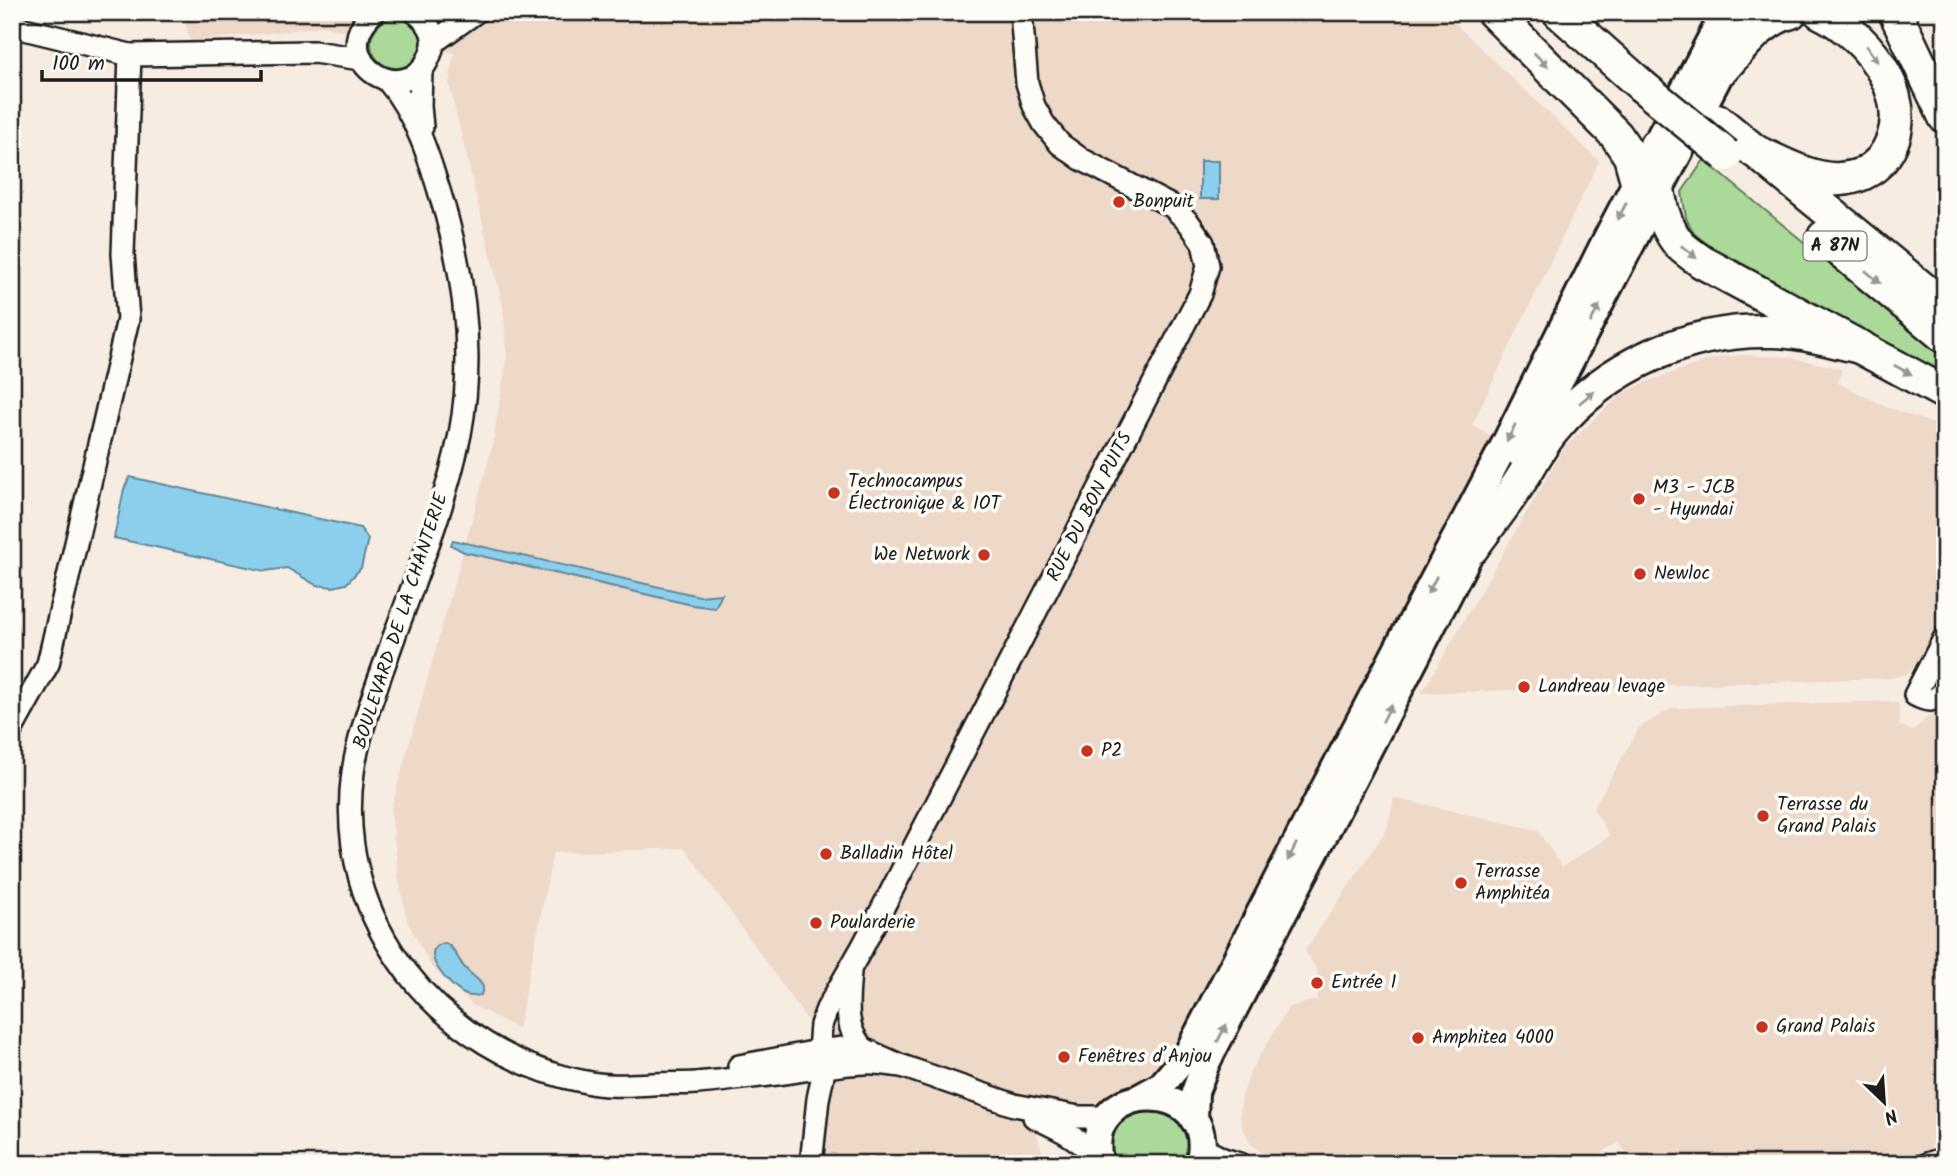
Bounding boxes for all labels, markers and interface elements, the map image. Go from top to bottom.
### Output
scale bar [42,38,261,82]
one-way arrow [1865,45,1879,63]
text: 100 m [52,48,105,81]
one-way arrow [1533,52,1550,69]
place label: Bonpuit [1133,187,1195,217]
marker: Bonpuit [1111,194,1127,210]
one-way arrow [1616,201,1628,220]
road number: A 87N [1804,232,1867,260]
one-way arrow [1680,244,1698,259]
one-way arrow [1864,269,1881,284]
one-way arrow [1590,304,1601,324]
one-way arrow [1893,364,1913,376]
one-way arrow [1578,389,1596,404]
one-way arrow [1505,423,1516,443]
street label: RUE DU BON PUITS [1039,427,1141,587]
place label: Technocampus Électronique & IOT [848,467,1003,519]
place label: M3 - JCB - Hyundai [1653,473,1735,525]
marker: Technocampus Électronique & IOT [826,485,842,501]
street label: BOULEVARD DE LA CHANTERIE [345,488,457,753]
marker: M3 - JCB - Hyundai [1631,491,1647,507]
place label: We Network [874,540,970,570]
marker: We Network [976,547,992,563]
place label: Newloc [1654,559,1710,589]
marker: Newloc [1632,566,1648,582]
one-way arrow [1426,575,1438,594]
place label: Landreau levage [1538,672,1666,702]
marker: Landreau levage [1516,679,1532,695]
one-way arrow [1381,703,1393,723]
place label: P2 [1101,736,1122,766]
marker: P2 [1079,743,1095,759]
place label: Terrasse du Grand Palais [1777,790,1876,842]
marker: Terrasse du Grand Palais [1755,808,1771,824]
place label: Balladin Hôtel [840,839,953,869]
one-way arrow [1286,842,1297,862]
marker: Balladin Hôtel [818,846,834,862]
place label: Terrasse Amphitéa [1475,857,1550,909]
marker: Terrasse Amphitéa [1453,875,1469,891]
place label: Poularderie [830,908,916,938]
marker: Poularderie [808,915,824,931]
place label: Entrée 1 [1331,968,1396,998]
marker: Entrée 1 [1309,975,1325,991]
place label: Grand Palais [1776,1012,1875,1042]
marker: Grand Palais [1754,1019,1770,1035]
one-way arrow [1216,1023,1227,1043]
place label: Amphitea 4000 [1432,1023,1554,1053]
marker: Amphitea 4000 [1410,1030,1426,1046]
place label: Fenêtres d’Anjou [1078,1042,1212,1072]
marker: Fenêtres d’Anjou [1056,1049,1072,1065]
north arrow [1848,1068,1918,1138]
text: N [1879,1099,1902,1132]

